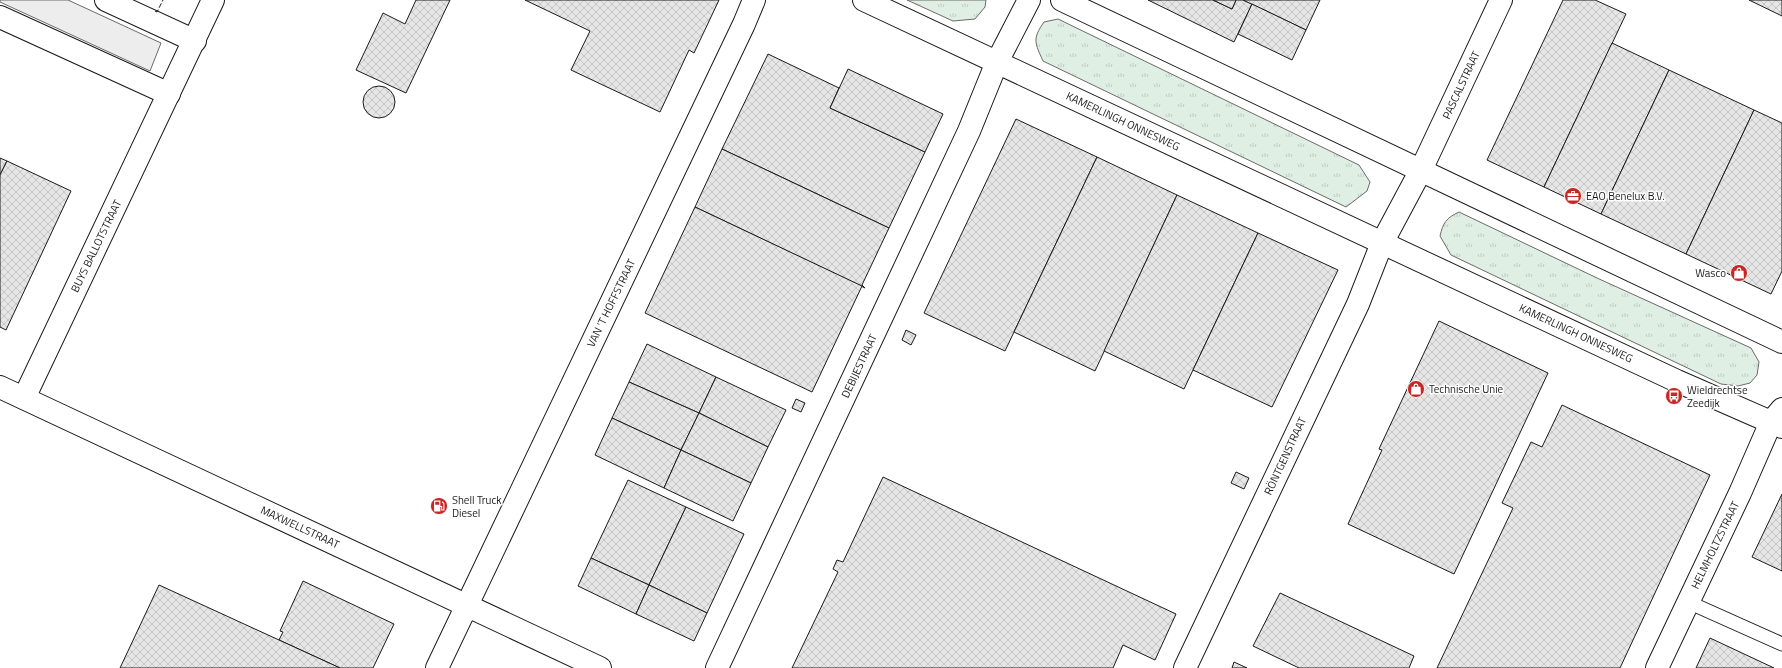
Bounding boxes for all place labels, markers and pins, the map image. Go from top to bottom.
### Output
office icon: EAO Benelux B.V. [1563,186,1583,206]
place label: EAO Benelux B.V. [1586,188,1665,204]
shop icon: Wasco [1729,263,1749,283]
place label: Wasco [1695,265,1726,281]
shop icon: Technische Unie [1406,379,1426,399]
place label: Technische Unie [1429,381,1504,397]
place label: Wieldrechtse Zeedijk [1687,382,1748,411]
bus stop icon: Wieldrechtse Zeedijk [1664,386,1684,406]
place label: Shell Truck Diesel [452,492,502,521]
fuel station icon: Shell Truck Diesel [429,496,449,516]

